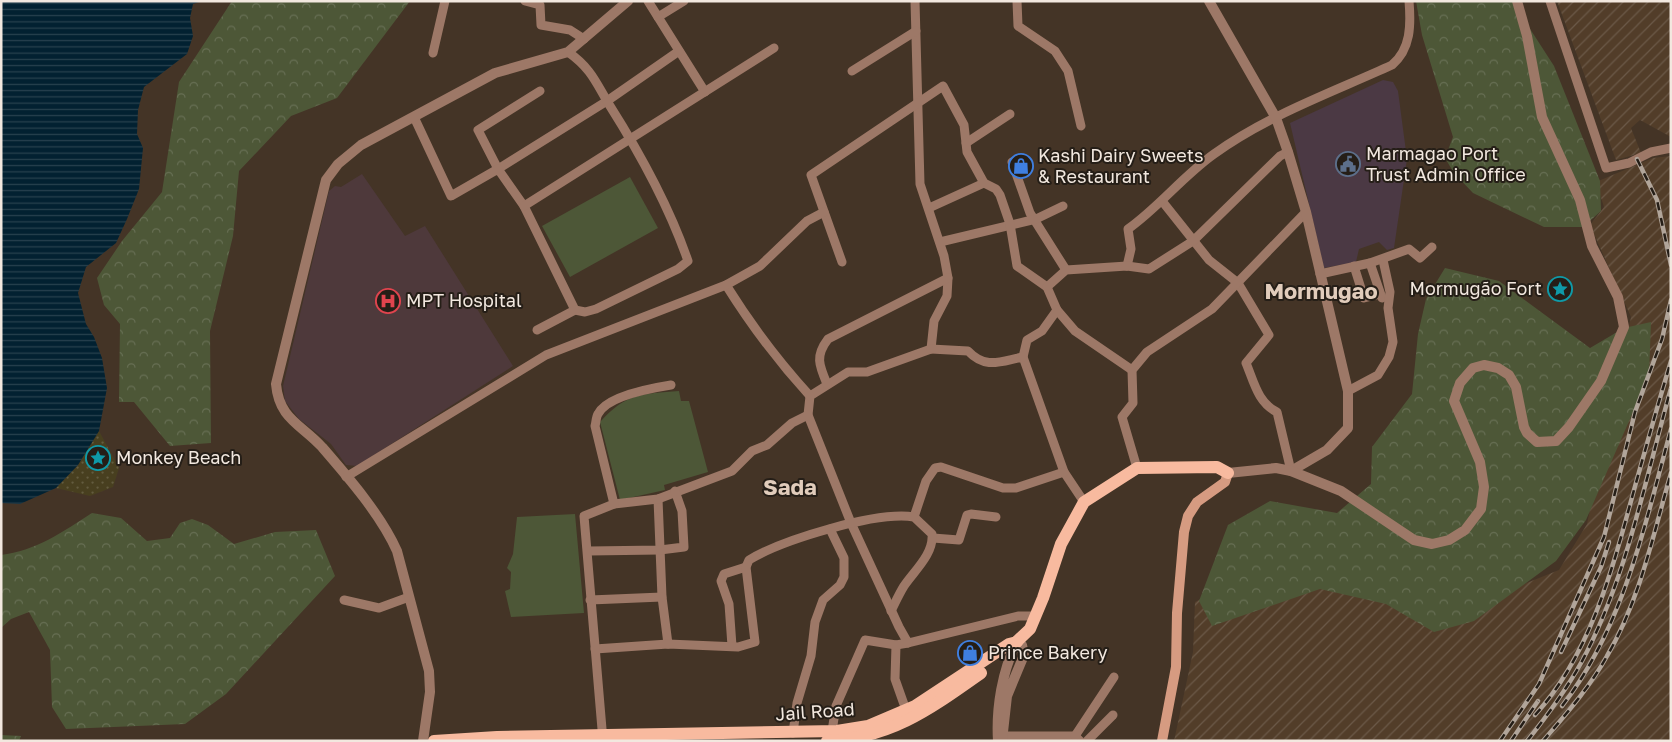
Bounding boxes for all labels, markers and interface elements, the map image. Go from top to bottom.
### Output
place label: Marmagao Port Trust Admin Office [1366,142,1526,185]
place label: Kashi Dairy Sweets & Restaurant [1038,144,1203,187]
public building icon: Marmagao Port Trust Admin Office [1335,151,1361,177]
shop icon: Kashi Dairy Sweets & Restaurant [1008,153,1034,179]
place icon: Mormugão Fort [1547,276,1573,302]
district label: Mormugao [1264,277,1378,304]
place label: Mormugão Fort [1409,277,1542,299]
hospital icon: MPT Hospital [375,288,401,314]
place label: MPT Hospital [406,289,522,311]
place icon: Monkey Beach [85,445,111,471]
place label: Monkey Beach [116,446,241,468]
district label: Sada [763,473,817,500]
shop icon: Prince Bakery [957,640,983,666]
place label: Prince Bakery [988,641,1108,663]
street label: Jail Road [775,697,855,725]

